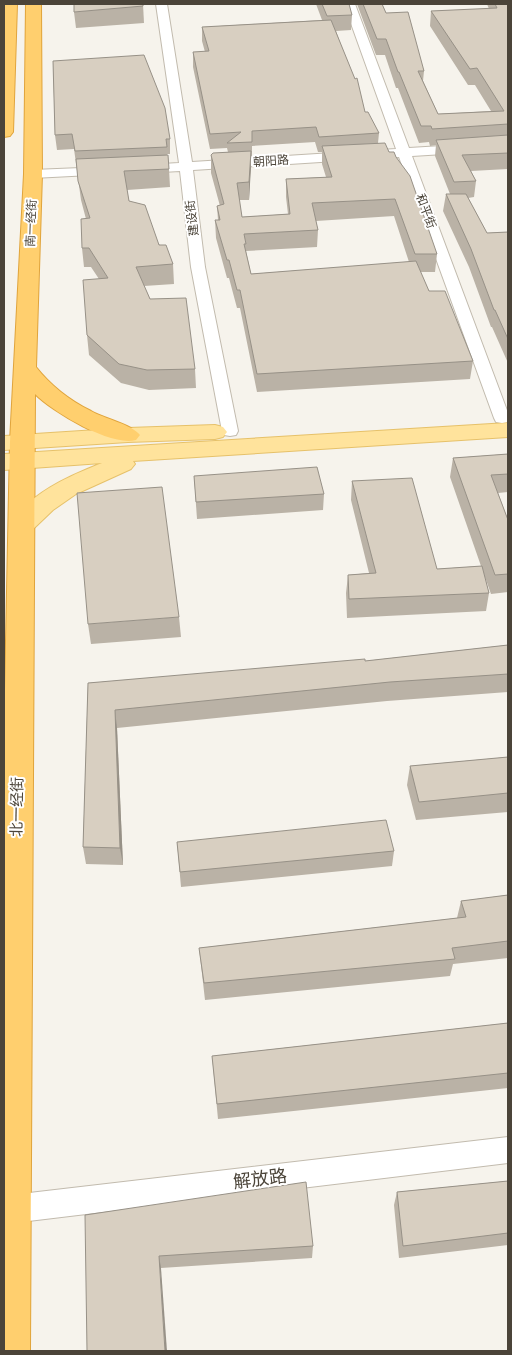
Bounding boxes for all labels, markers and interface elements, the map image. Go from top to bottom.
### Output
street label: 朝阳路 [253,153,289,169]
street label: 和平街 [413,192,439,230]
street label: 南一经街 [23,199,39,247]
street label: 建设街 [183,199,201,237]
street label: 北一经街 [7,777,27,837]
street label: 解放路 [232,1165,288,1193]

